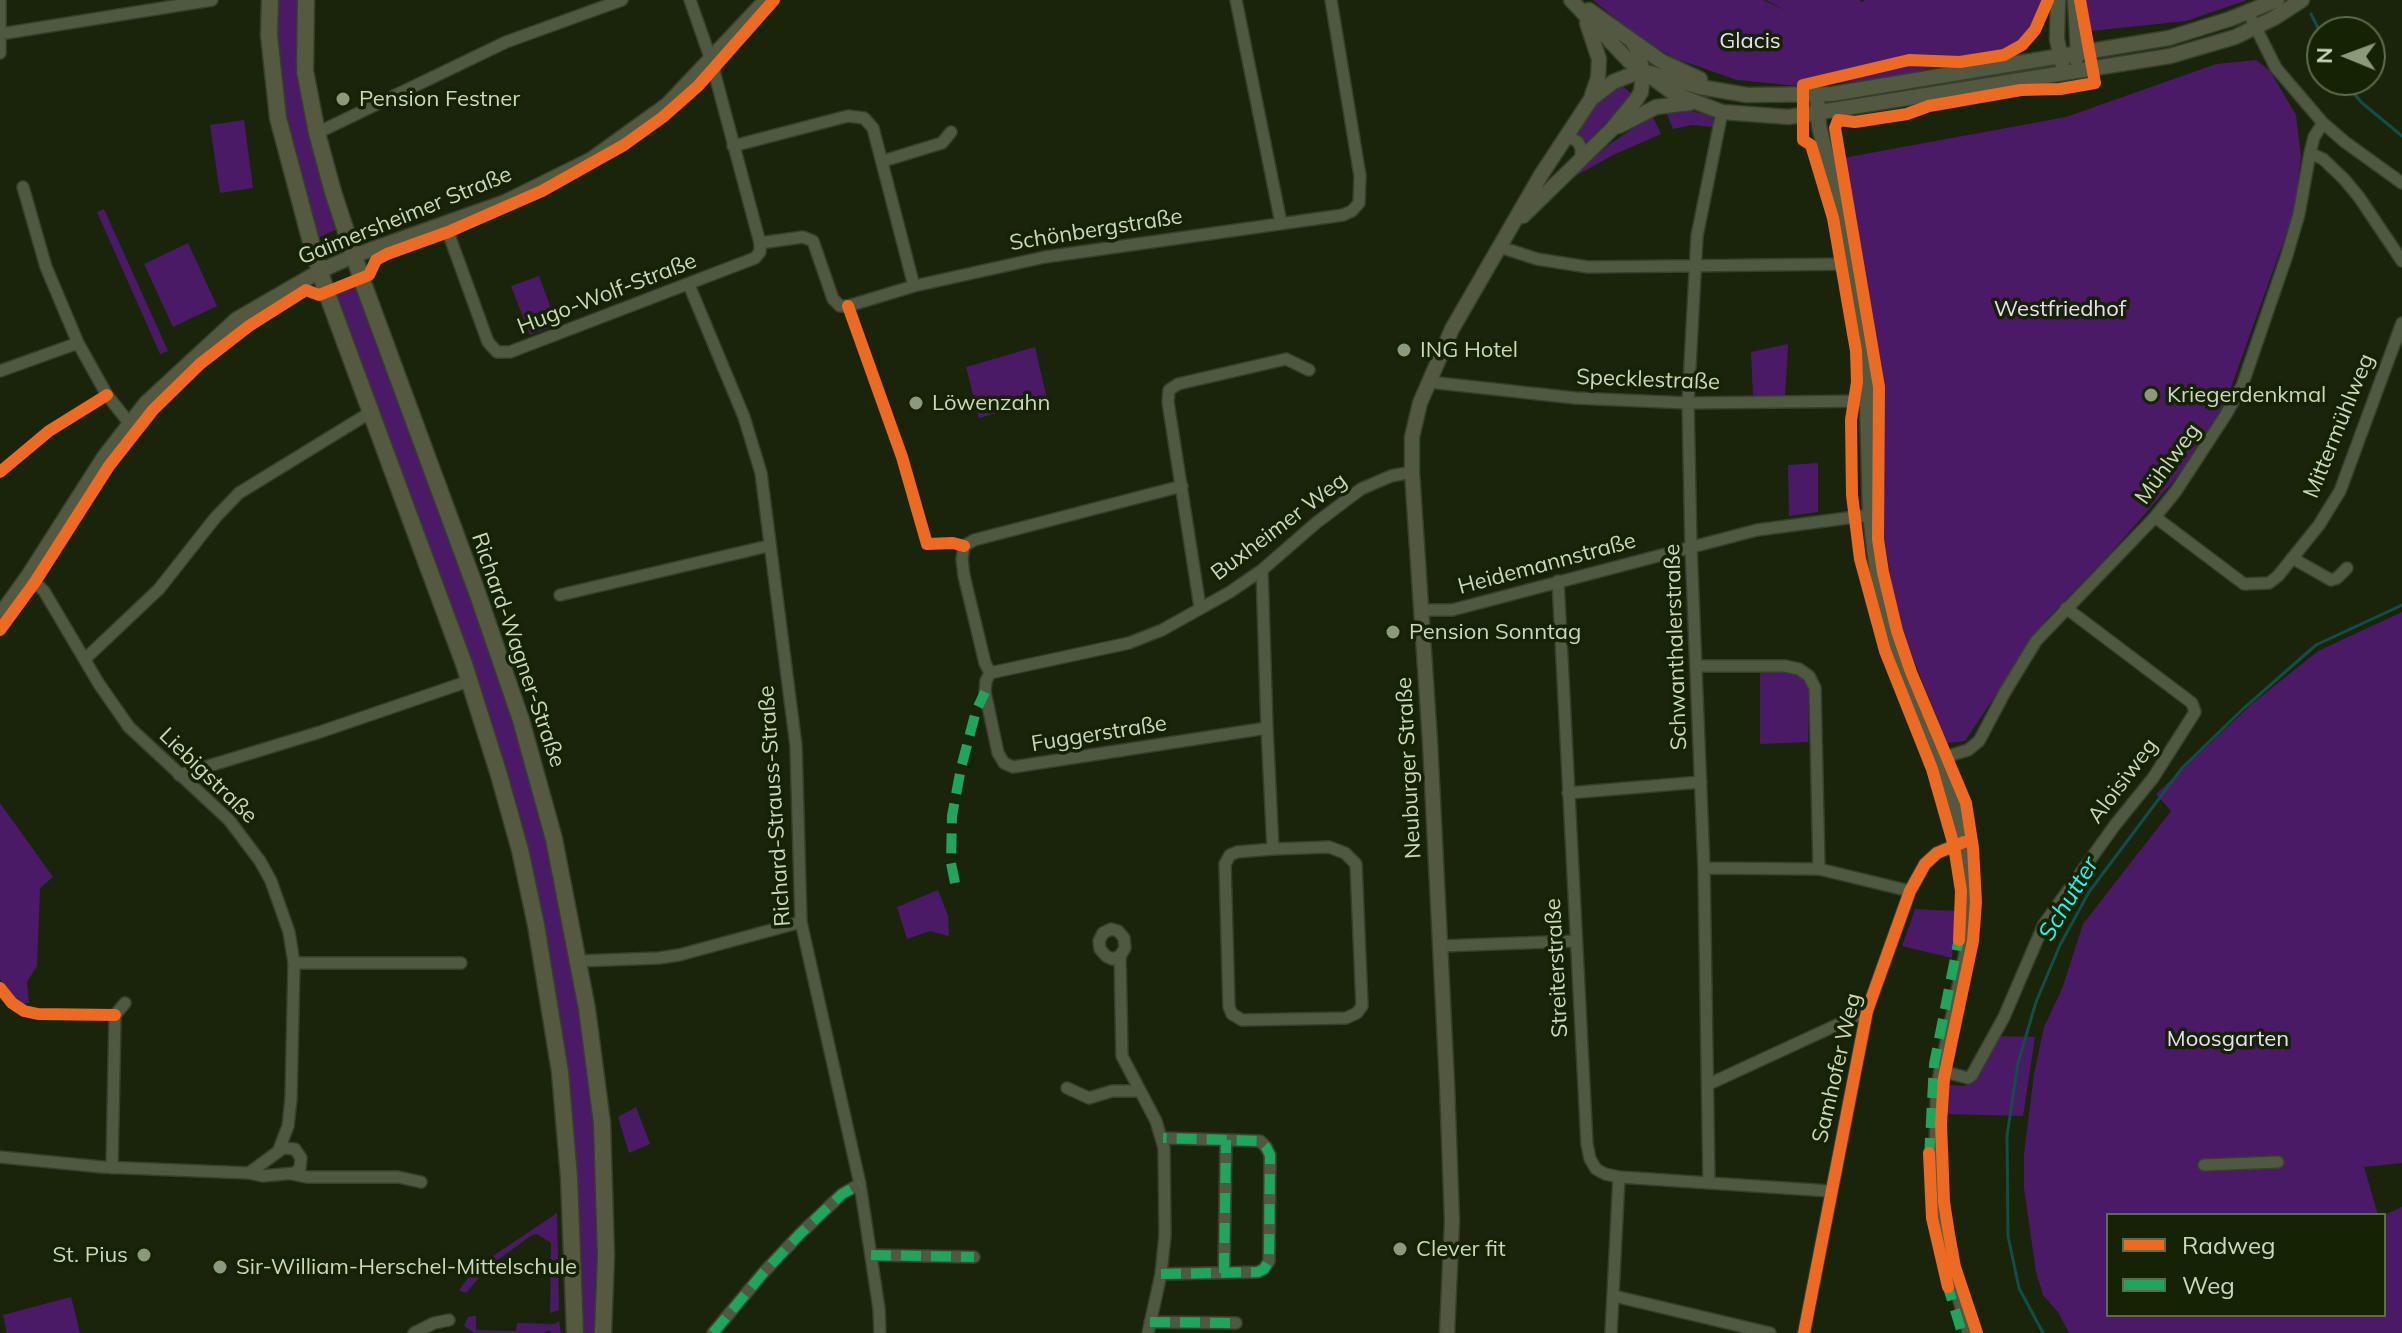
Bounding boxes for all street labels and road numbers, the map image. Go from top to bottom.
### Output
street label: Gaimersheimer Straße [294,161,516,271]
street label: Schönbergstraße [1008,203,1184,257]
street label: Hugo-Wolf-Straße [514,248,700,340]
street label: Mittermühlweg [2298,350,2380,502]
street label: Specklestraße [1576,364,1720,396]
street label: Mühlweg [2130,418,2206,510]
street label: Buxheimer Weg [1206,467,1352,587]
street label: Heidemannstraße [1455,528,1639,600]
street label: Richard-Wagner-Straße [465,529,571,771]
street label: Schwanthalerstraße [1659,543,1693,751]
street label: Neuburger Straße [1391,676,1427,860]
street label: Richard-Strauss-Straße [753,684,797,928]
street label: Fuggerstraße [1029,710,1169,758]
street label: Liebigstraße [153,723,263,829]
street label: Aloisiweg [2083,733,2163,829]
street label: Streiterstraße [1540,898,1574,1038]
street label: Samhofer Weg [1807,991,1867,1145]

